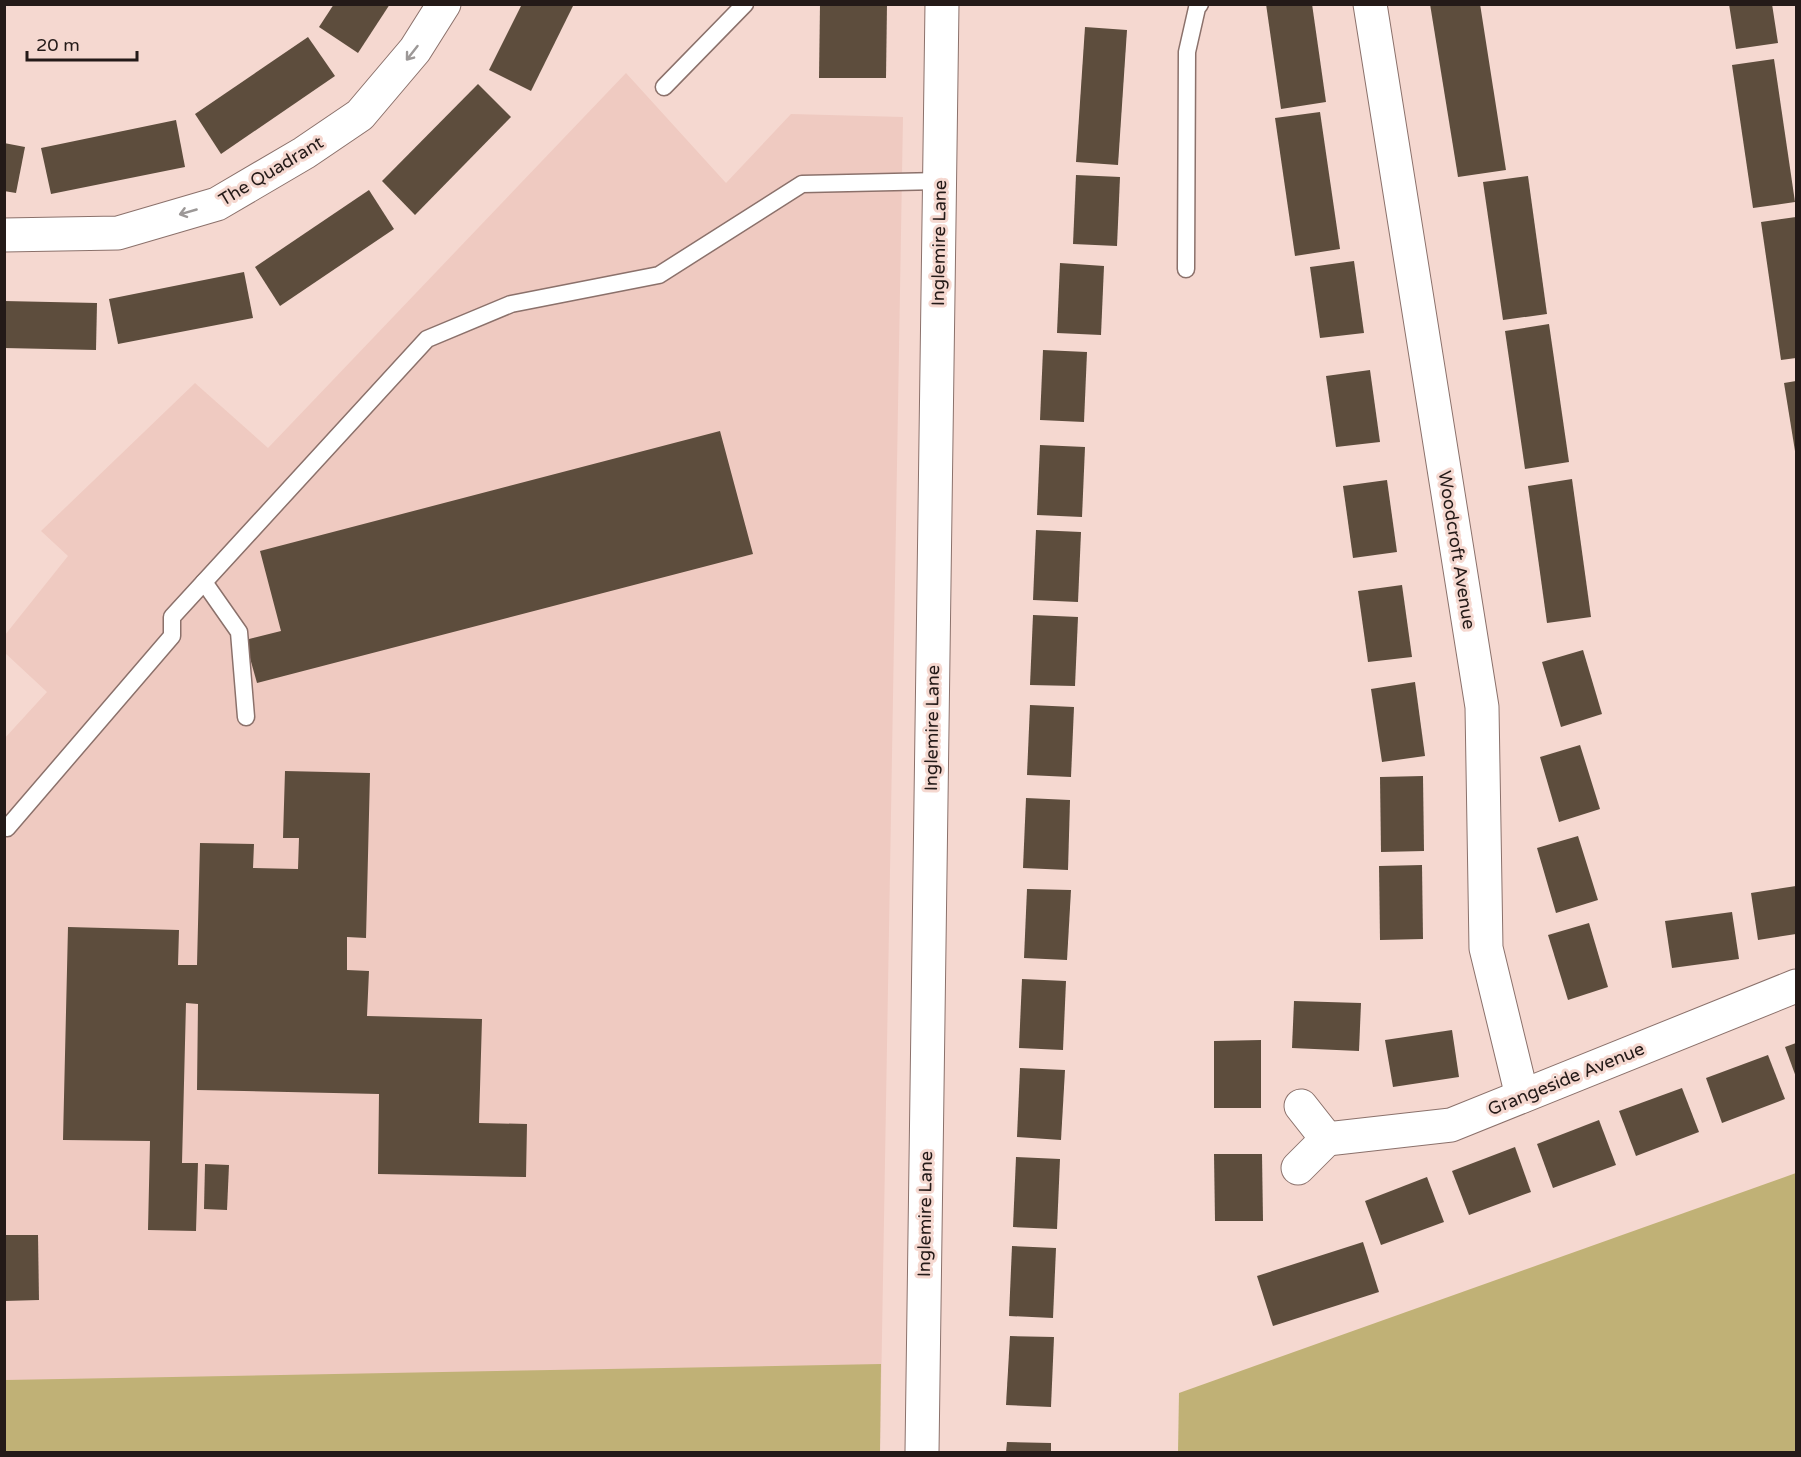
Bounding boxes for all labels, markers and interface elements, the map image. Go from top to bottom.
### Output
scale bar [27,24,136,62]
text: 20 m [36,34,80,56]
one-way arrow [405,45,418,61]
street label: The Quadrant [215,131,327,211]
street label: Inglemire Lane [927,180,951,306]
one-way arrow [179,207,198,218]
street label: Woodcroft Avenue [1434,469,1480,631]
street label: Inglemire Lane [920,665,944,791]
street label: Grangeside Avenue [1484,1038,1648,1120]
street label: Inglemire Lane [913,1151,937,1277]

